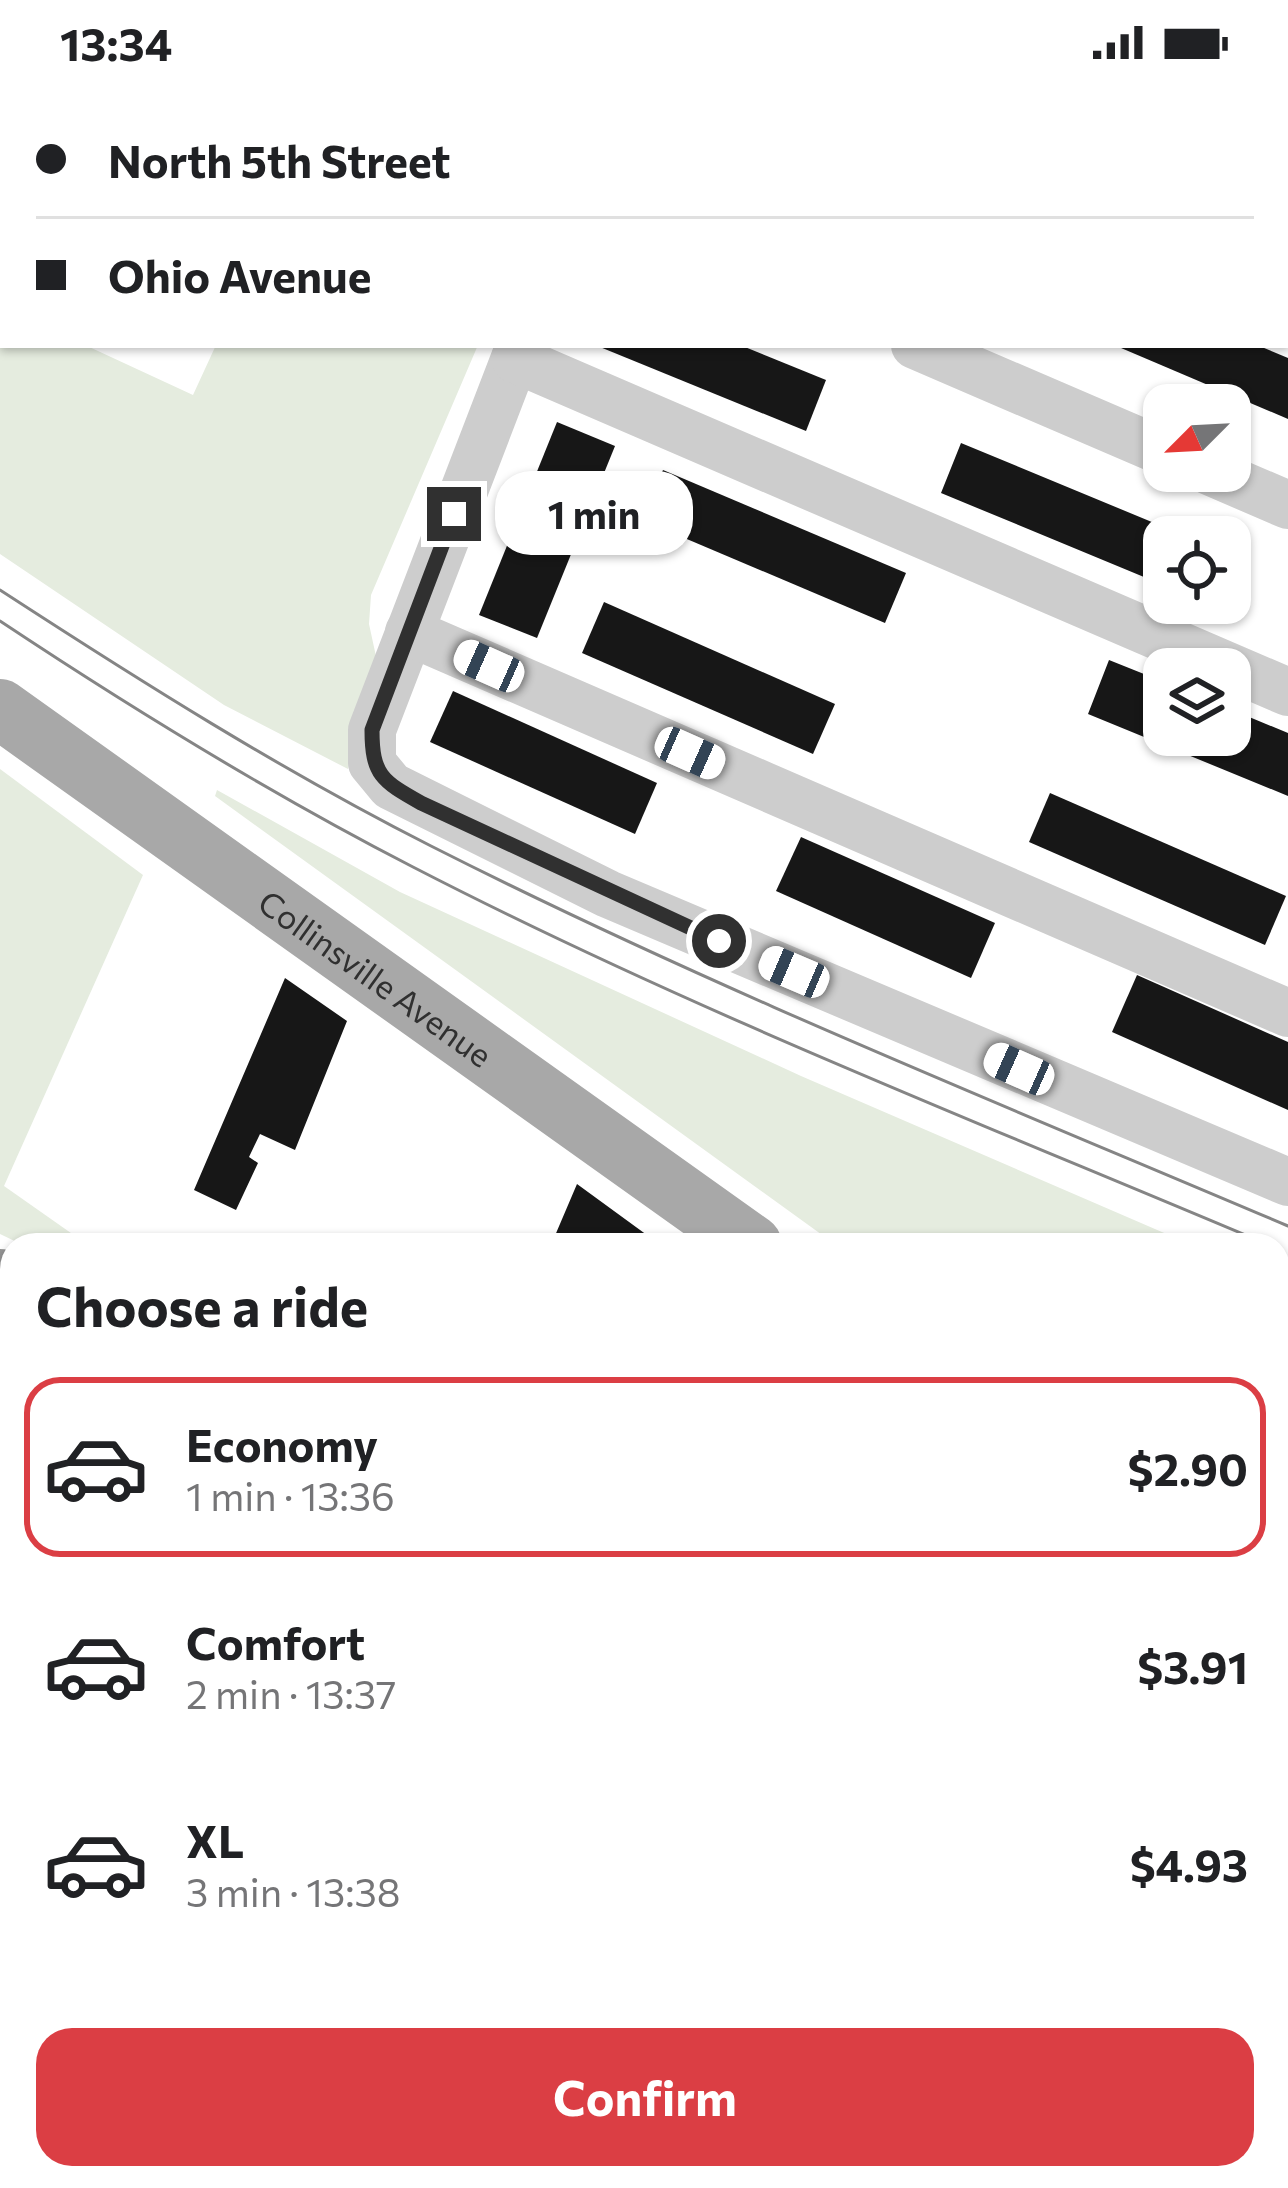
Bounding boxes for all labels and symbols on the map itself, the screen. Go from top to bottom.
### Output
north arrow [1143,384,1251,492]
callout: 1 min [496,472,694,556]
route end [427,487,481,541]
car [449,635,529,697]
car [650,722,730,784]
street label: Collinsville Avenue [251,880,501,1074]
route start [692,914,746,968]
car [754,941,834,1003]
car [979,1038,1059,1100]

